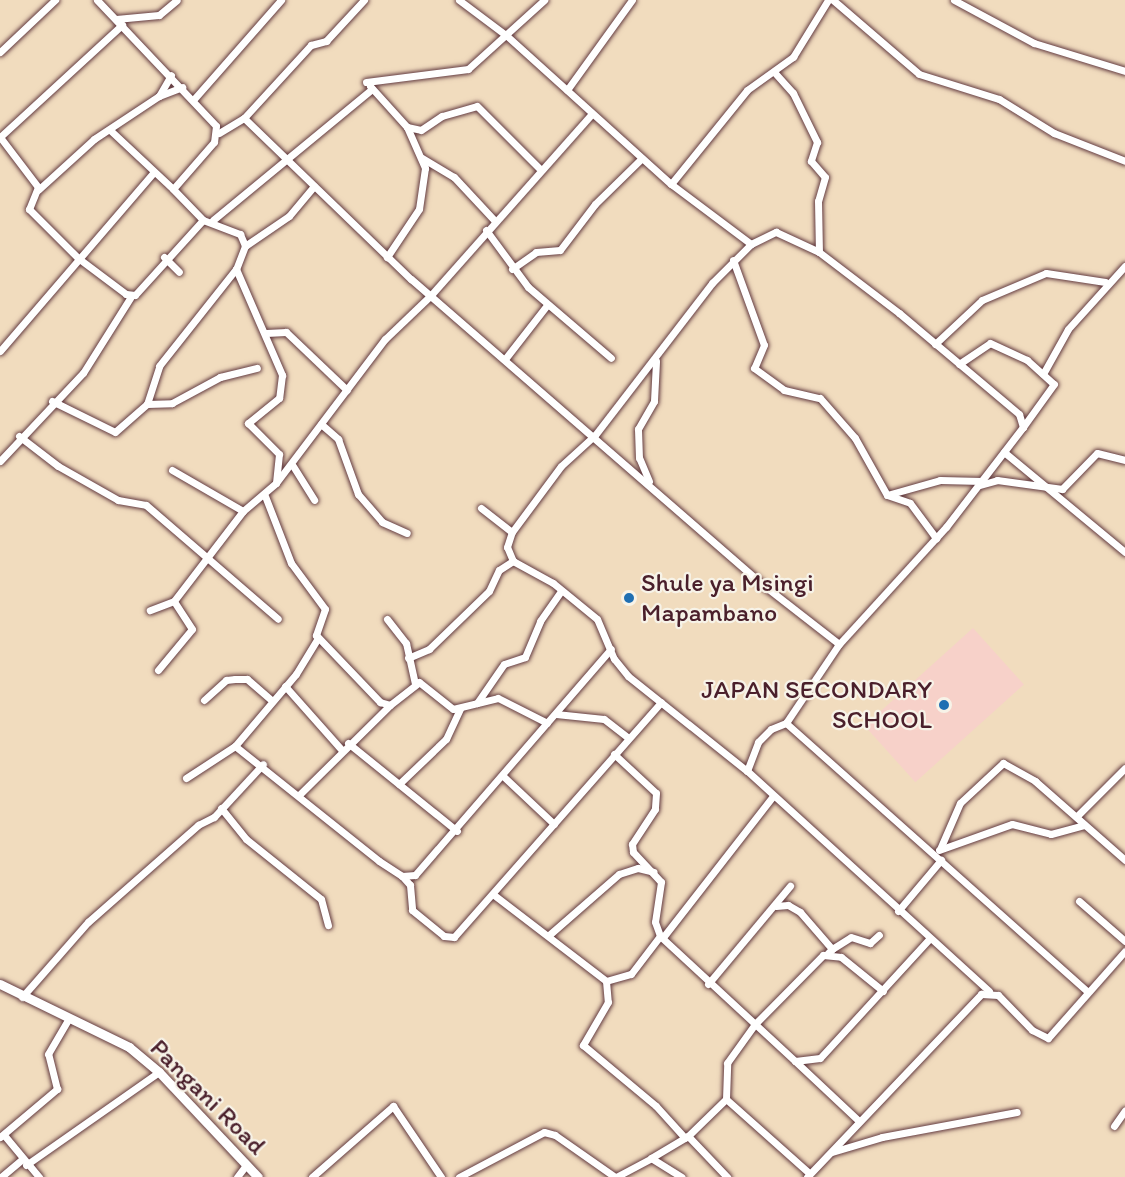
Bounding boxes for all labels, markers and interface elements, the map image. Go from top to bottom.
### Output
place label: Shule ya Msingi Mapambano [641,567,814,628]
marker: Shule ya Msingi Mapambano [622,591,636,605]
place label: JAPAN SECONDARY SCHOOL [701,674,932,736]
marker: JAPAN SECONDARY SCHOOL [937,698,951,712]
street label: Pangani Road [143,1032,273,1162]

